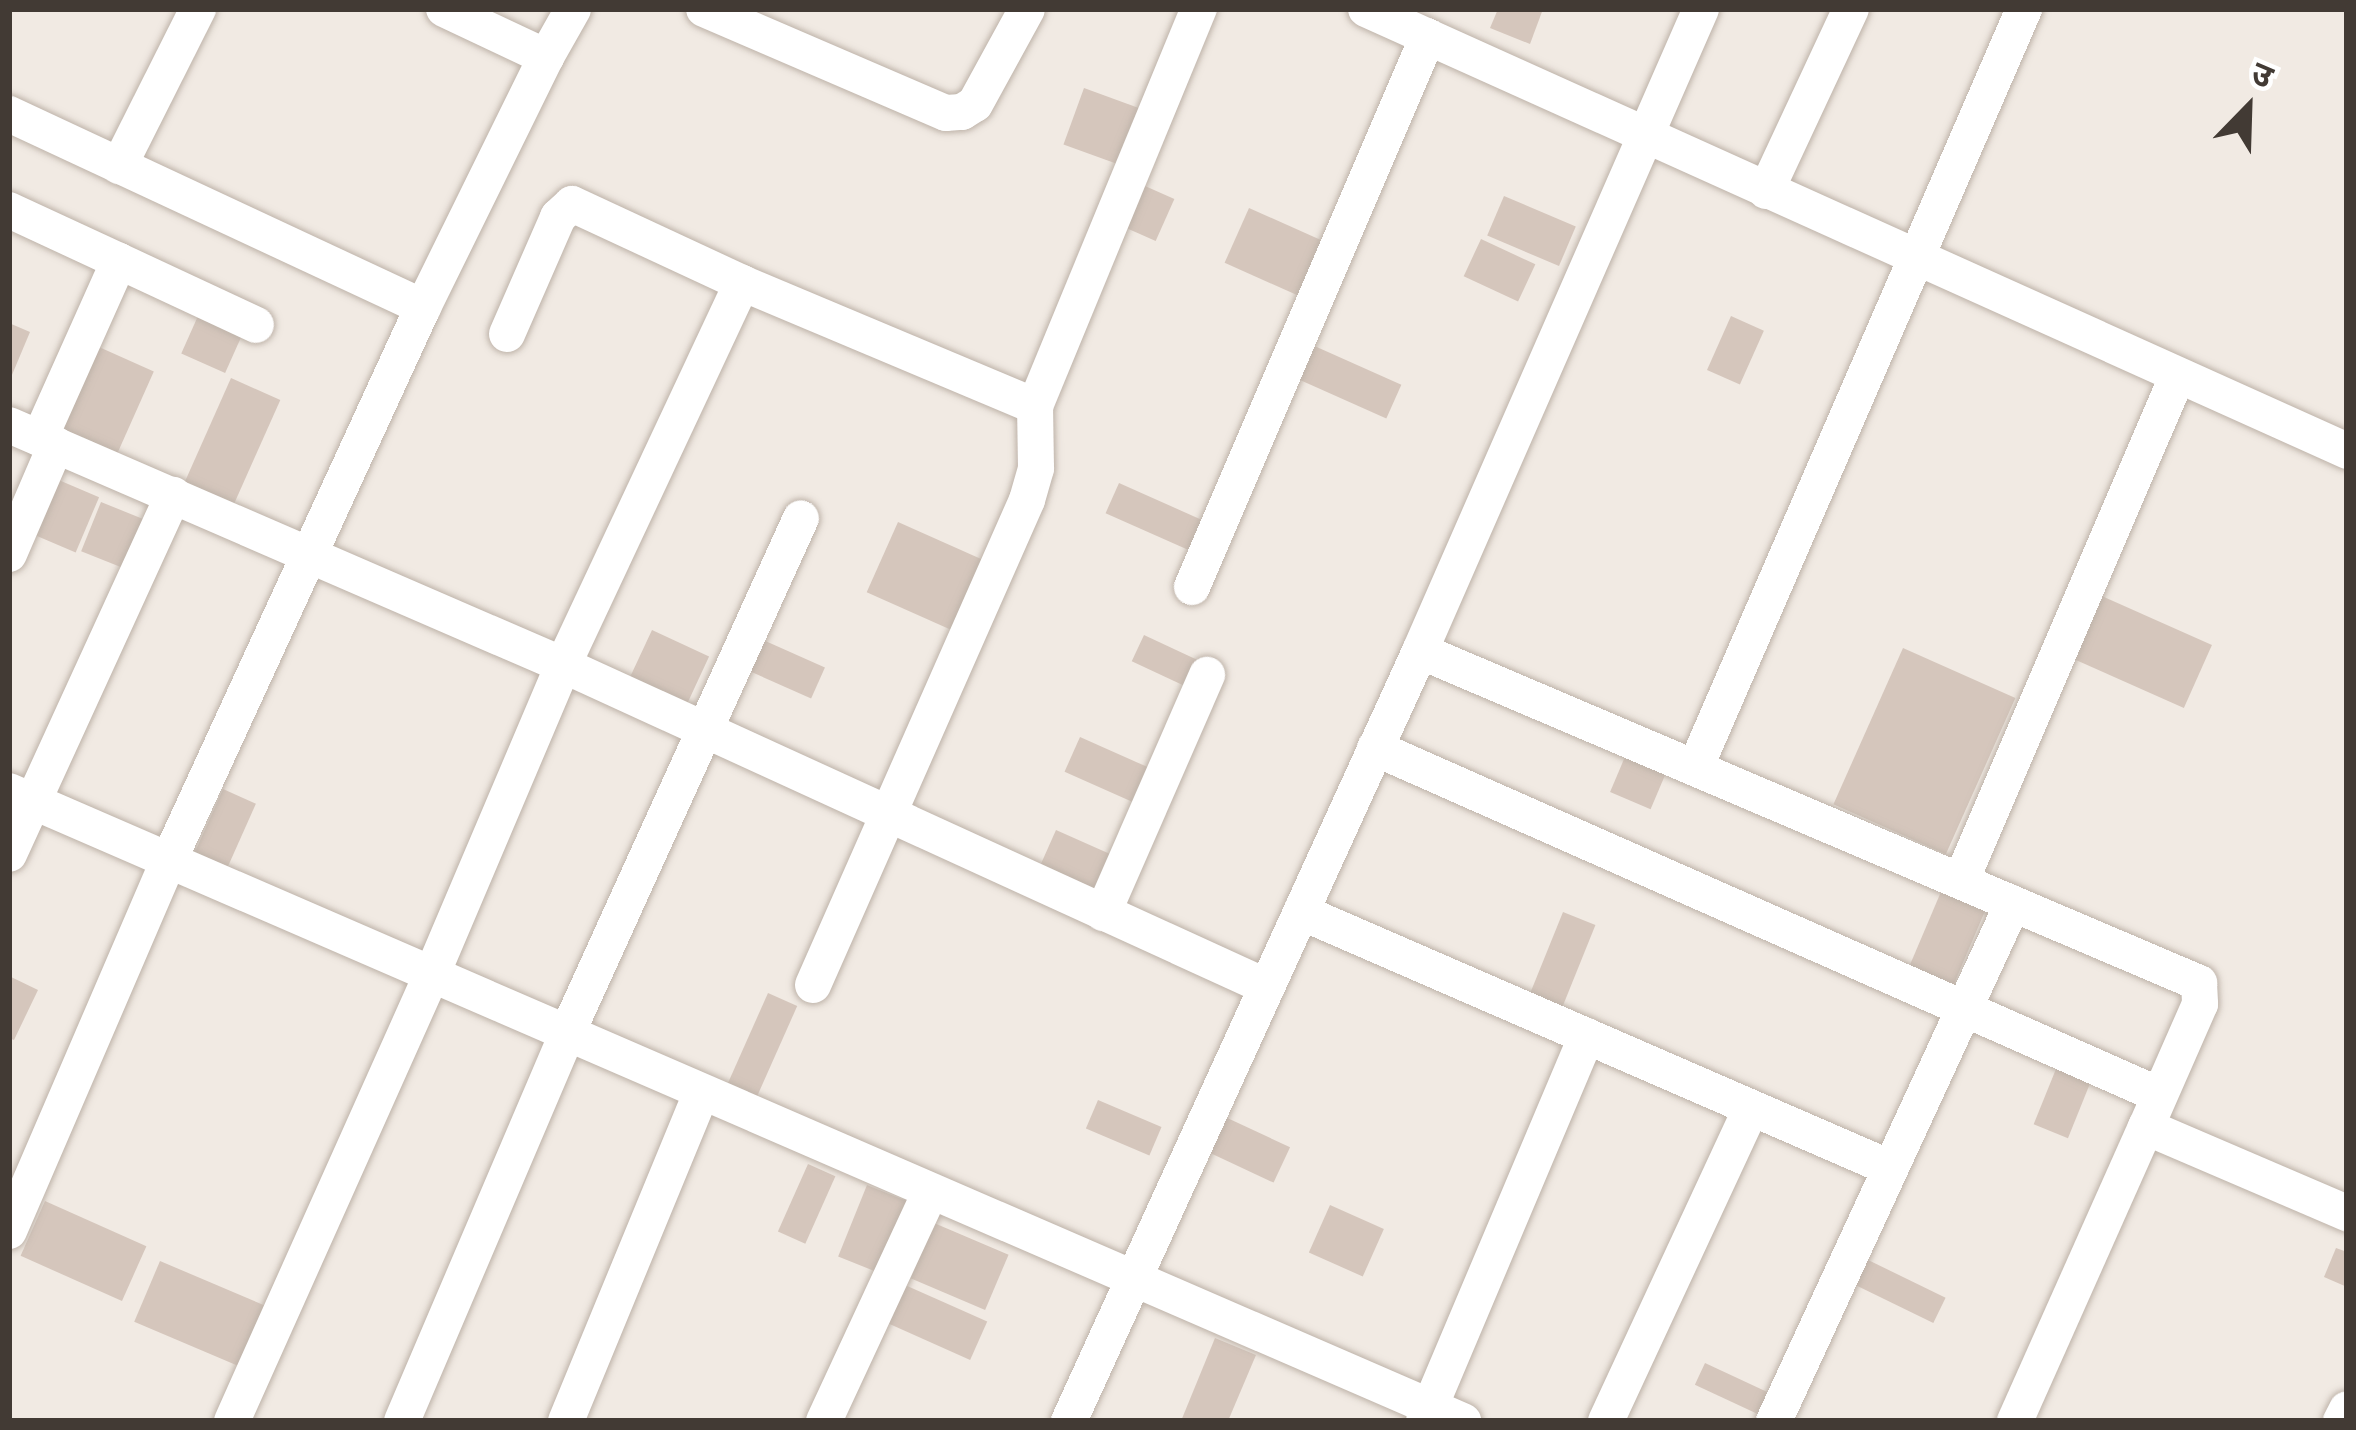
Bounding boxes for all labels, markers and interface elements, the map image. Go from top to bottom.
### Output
north arrow [2188,48,2308,168]
text: उ [2245,51,2280,98]

